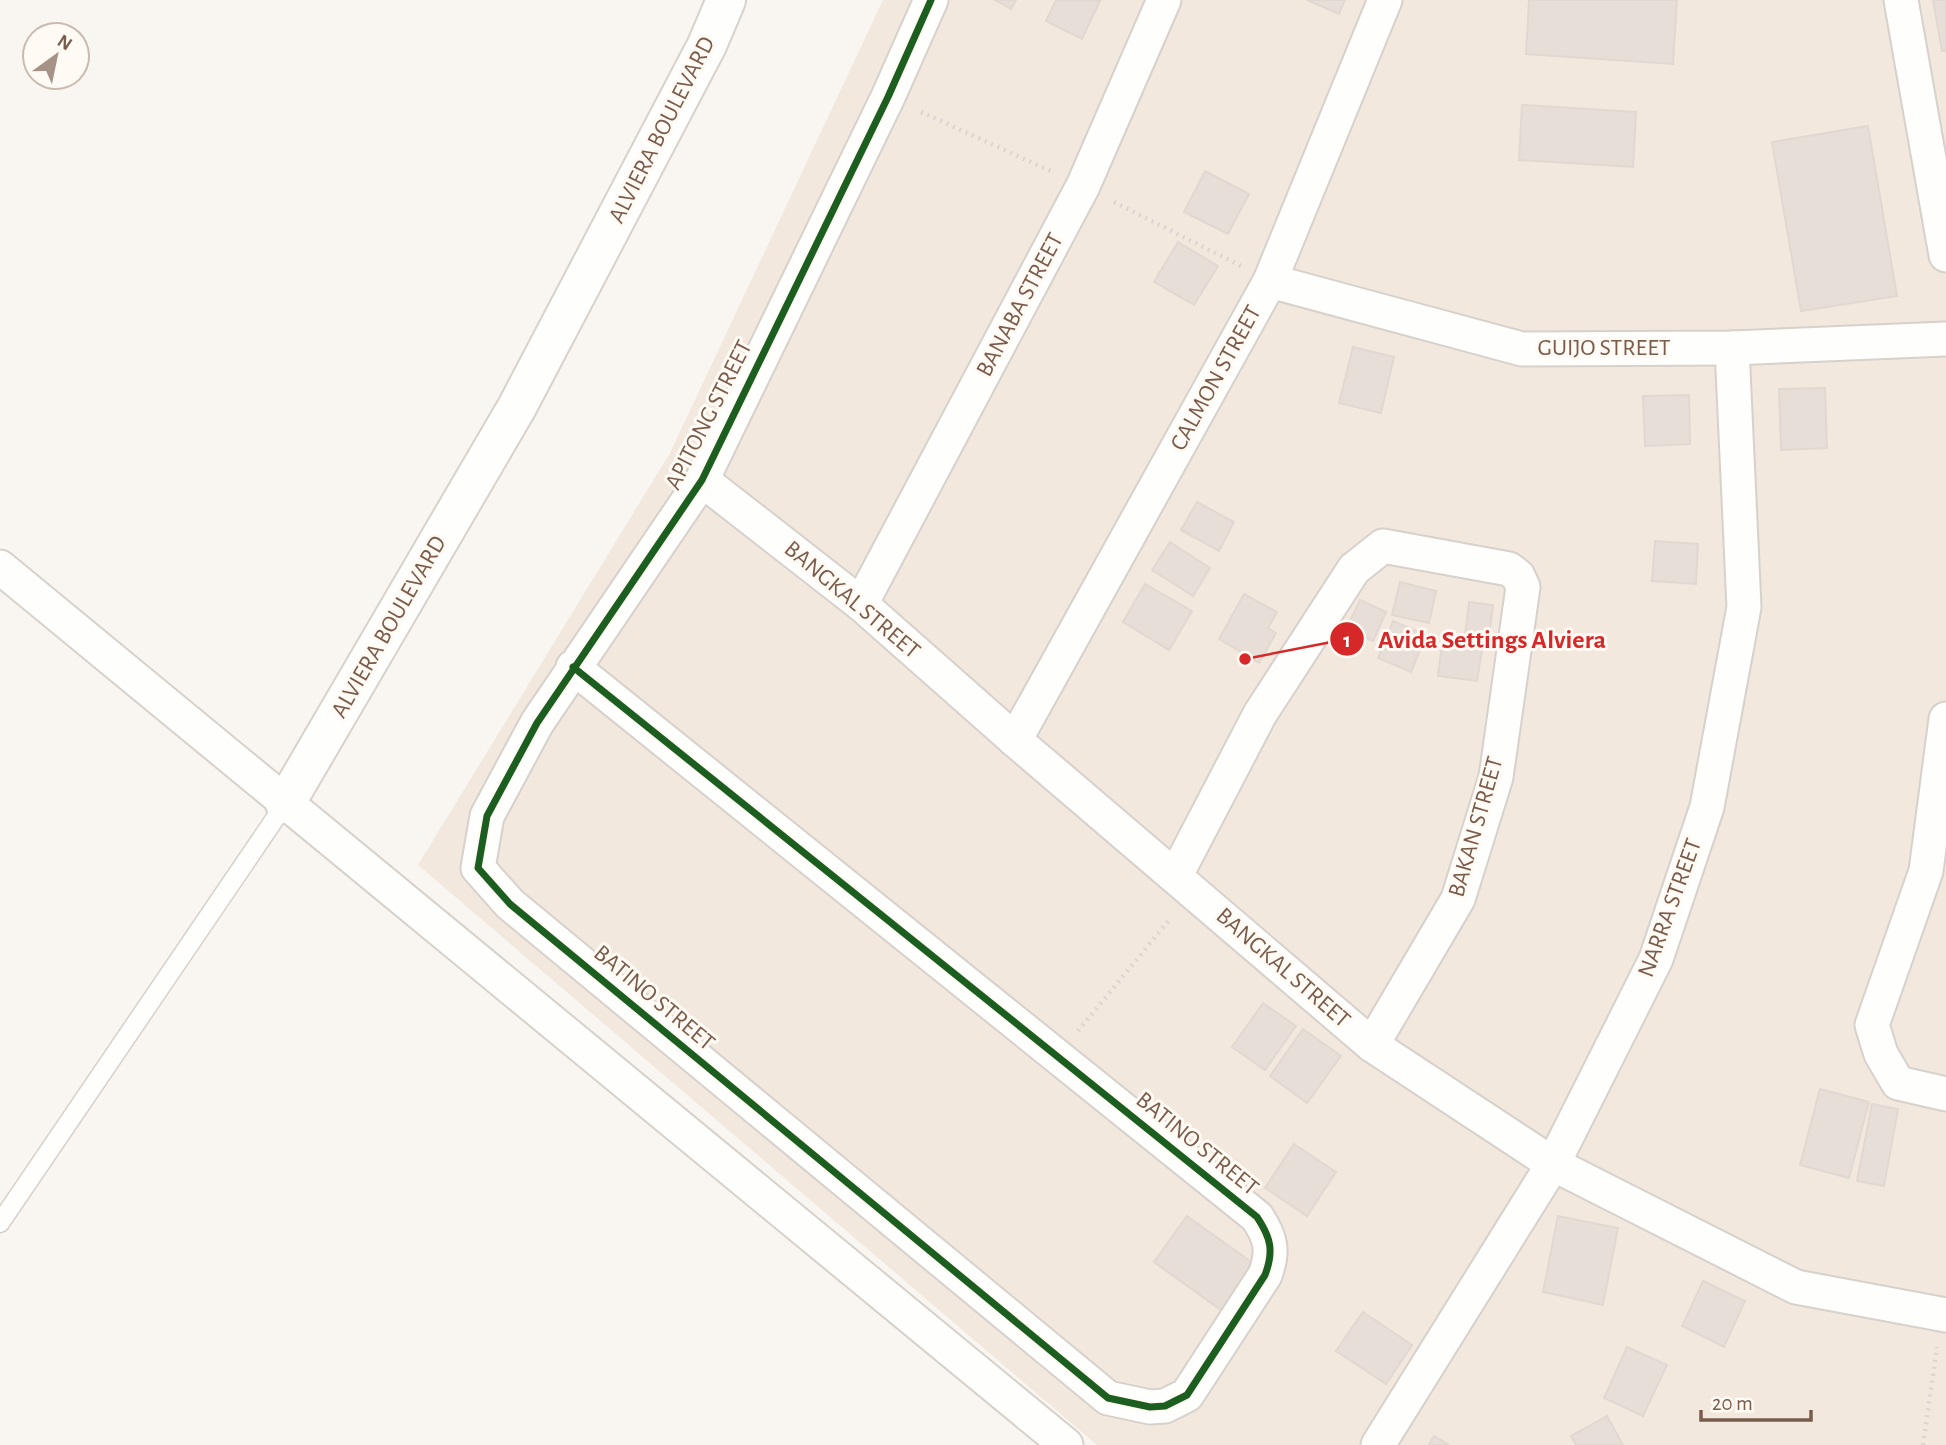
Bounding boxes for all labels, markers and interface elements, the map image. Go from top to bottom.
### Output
north arrow [21,21,91,91]
text: N [54,31,75,55]
street label: ALVIERA BOULEVARD [605,33,719,227]
street label: BANABA STREET [972,229,1068,381]
street label: CALMON STREET [1166,301,1266,455]
street label: APITONG STREET [661,336,757,493]
street label: GUIJO STREET [1537,336,1671,360]
street label: ALVIERA BOULEVARD [327,532,451,722]
street label: BANGKAL STREET [780,536,925,664]
callout: Avida Settings Alviera [1329,616,1620,663]
text: Avida Settings Alviera [1378,627,1606,653]
text: 1 [1343,630,1351,651]
street label: BAKAN STREET [1444,754,1508,900]
street label: NARRA STREET [1634,835,1706,981]
street label: BANGKAL STREET [1211,904,1355,1033]
street label: BATINO STREET [589,941,719,1055]
street label: BATINO STREET [1131,1088,1263,1201]
scale bar [1701,1378,1811,1422]
text: 20 m [1712,1393,1753,1414]

